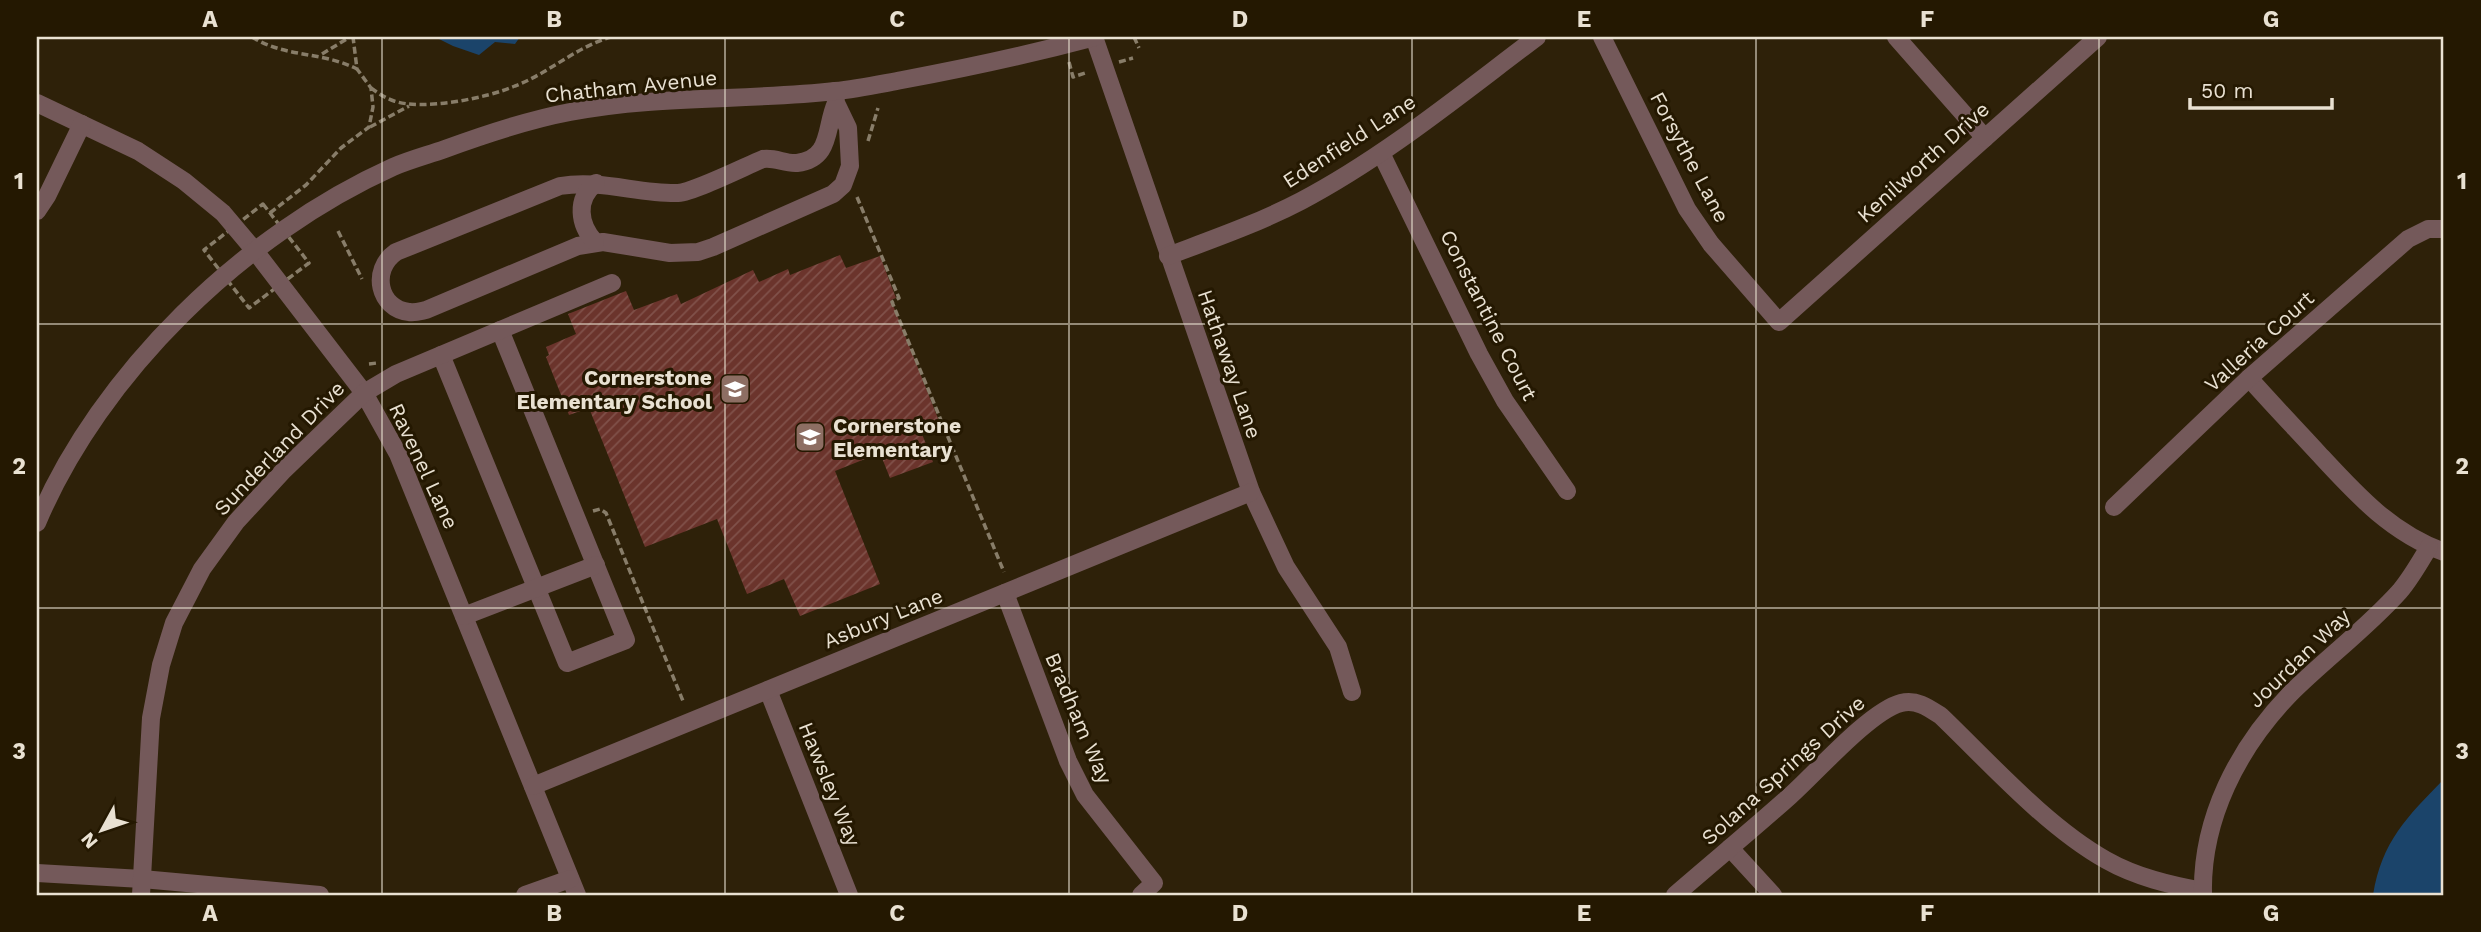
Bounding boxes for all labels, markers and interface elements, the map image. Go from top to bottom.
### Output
text: A [202,6,218,33]
text: B [546,6,562,33]
text: C [889,6,905,33]
text: D [1232,6,1248,33]
text: E [1577,6,1591,33]
text: F [1920,6,1934,33]
text: G [2263,6,2279,33]
street label: Chatham Avenue [544,65,718,107]
scale bar [2190,66,2332,110]
text: 50 m [2201,78,2253,103]
street label: Forsythe Lane [1645,87,1735,227]
street label: Edenfield Lane [1278,89,1420,193]
street label: Kenilworth Drive [1852,96,1994,228]
text: 1 [14,168,24,195]
text: 1 [2457,168,2467,195]
street label: Constantine Court [1435,226,1543,405]
street label: Valleria Court [2199,285,2319,397]
street label: Hathaway Lane [1193,286,1267,442]
place label: Cornerstone Elementary School [516,365,712,414]
school or university icon: Cornerstone Elementary School [718,372,752,406]
street label: Sunderland Drive [209,376,349,520]
street label: Ravenel Lane [384,399,464,533]
place label: Cornerstone Elementary [833,413,961,462]
school or university icon: Cornerstone Elementary [793,420,827,454]
text: 2 [12,453,26,480]
text: 2 [2455,453,2469,480]
street label: Asbury Lane [820,583,946,653]
street label: Jourdan Way [2243,603,2355,713]
street label: Bradham Way [1040,649,1118,787]
street label: Solana Springs Drive [1696,690,1870,850]
street label: Hawsley Way [794,718,866,850]
text: 3 [12,738,26,765]
text: 3 [2455,738,2469,765]
north arrow [66,796,136,866]
text: N [76,828,103,853]
text: A [202,900,218,927]
text: B [546,900,562,927]
text: C [889,900,905,927]
text: D [1232,900,1248,927]
text: E [1577,900,1591,927]
text: F [1920,900,1934,927]
text: G [2263,900,2279,927]

